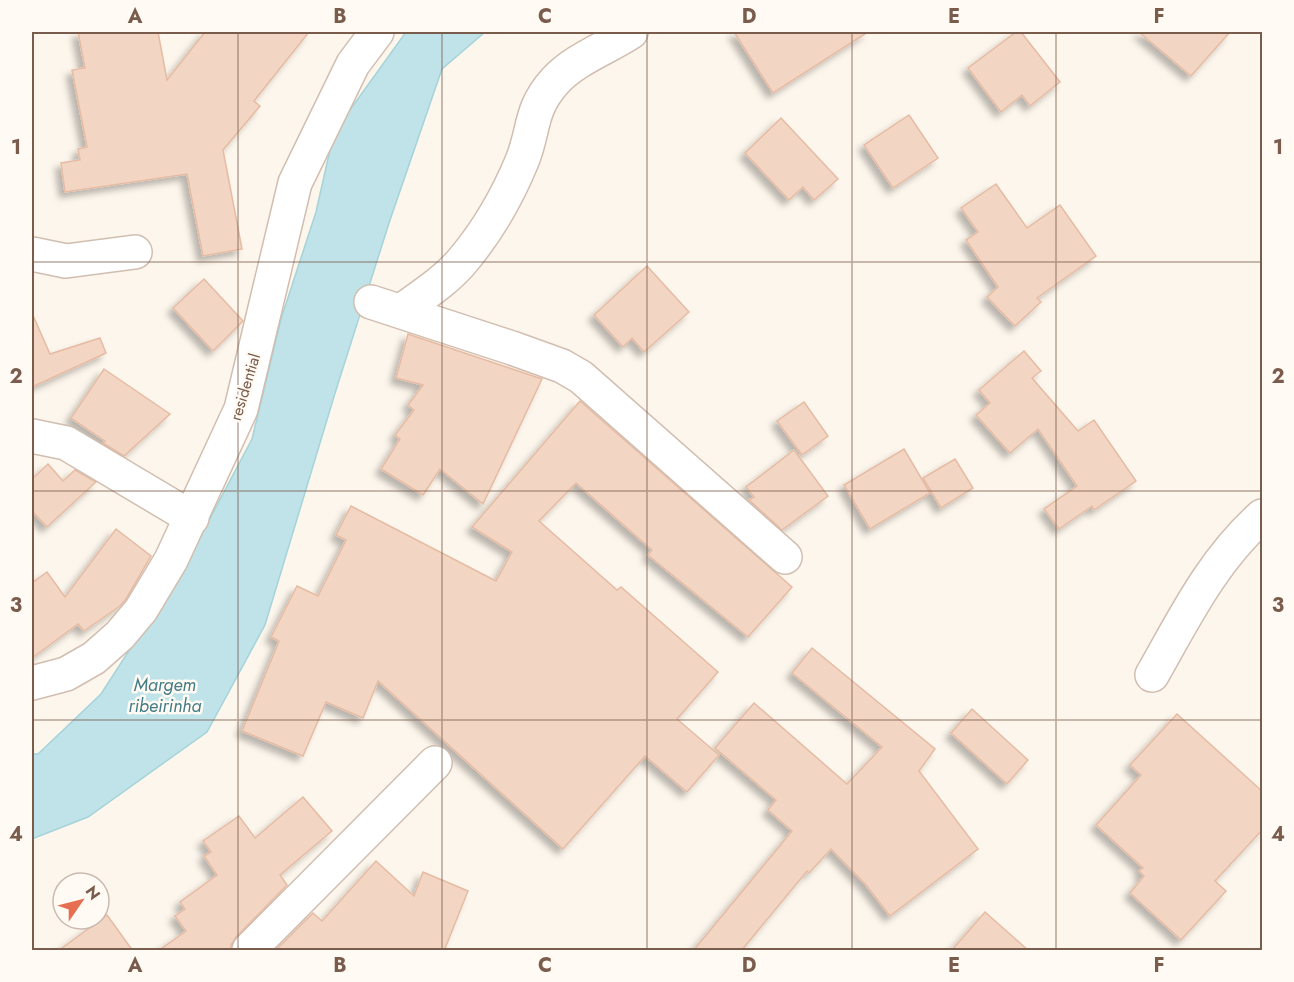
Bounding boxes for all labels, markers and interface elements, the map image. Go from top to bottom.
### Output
text: A [127,2,143,31]
text: B [333,2,347,31]
text: C [538,2,552,31]
text: D [742,2,756,31]
text: E [948,2,960,31]
text: F [1153,2,1165,31]
text: 1 [11,133,21,162]
text: 1 [1273,133,1283,162]
street label: residential [224,351,266,423]
text: 2 [9,362,23,391]
text: 2 [1271,362,1285,391]
text: 3 [10,591,22,620]
text: 3 [1272,591,1284,620]
water label: Margem ribeirinha [129,672,201,719]
text: 4 [9,820,23,849]
text: 4 [1271,820,1285,849]
north arrow [51,871,111,931]
text: N [80,881,106,904]
text: A [127,951,143,980]
text: B [333,951,347,980]
text: C [538,951,552,980]
text: D [742,951,756,980]
text: E [948,951,960,980]
text: F [1153,951,1165,980]

